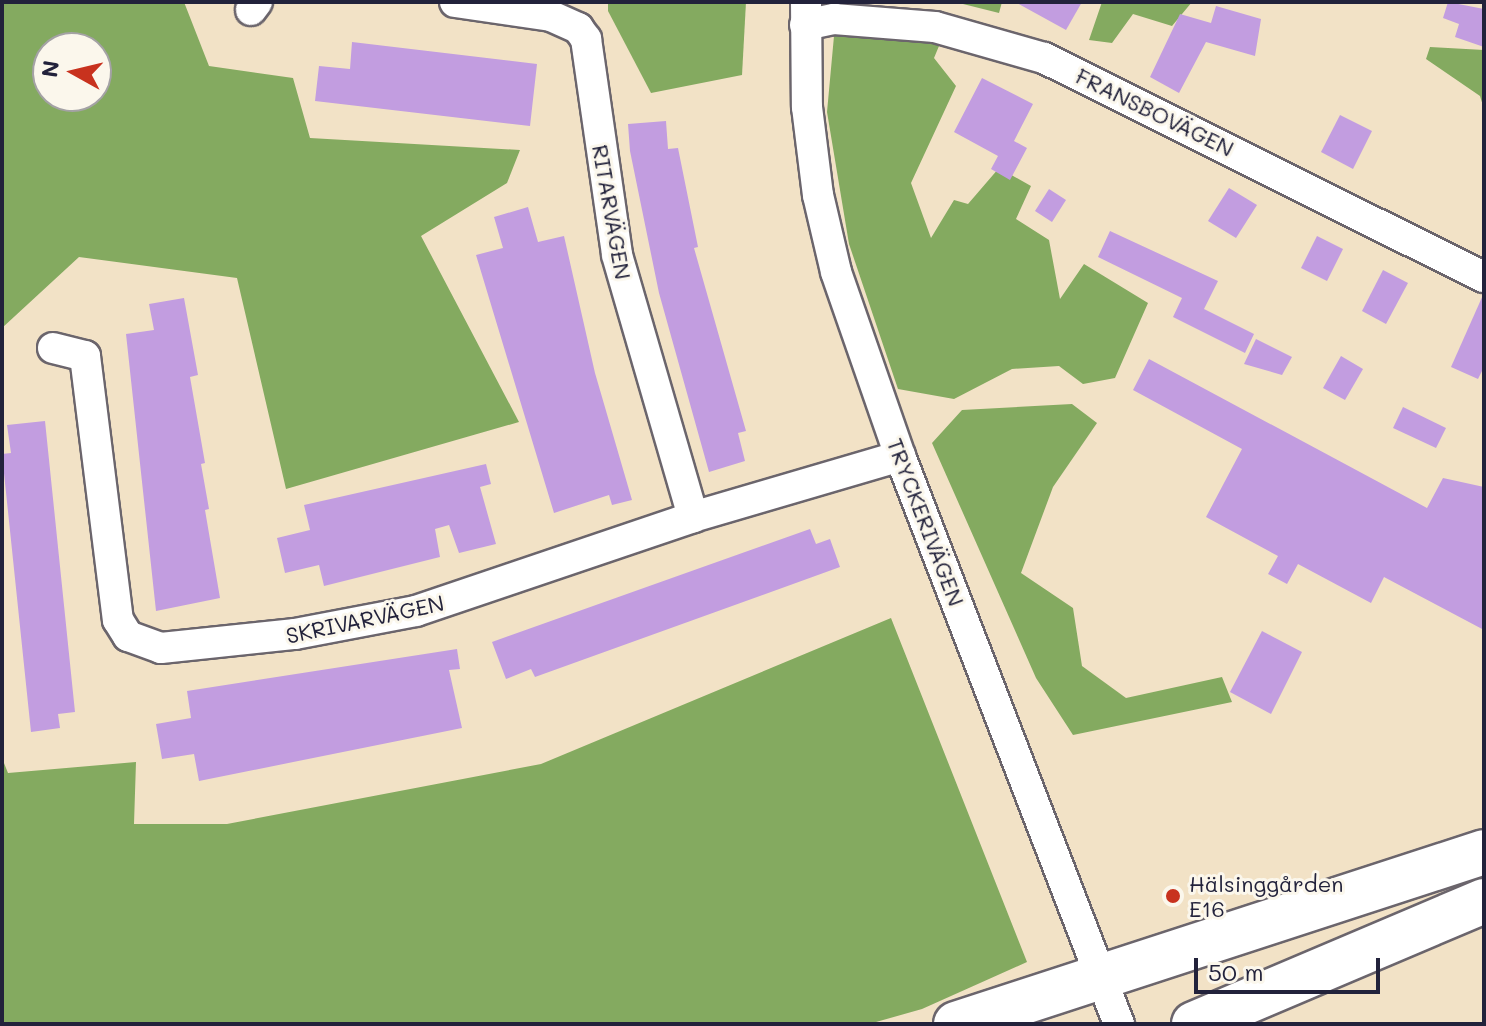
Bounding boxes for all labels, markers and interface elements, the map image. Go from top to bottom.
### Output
north arrow [32,32,112,112]
text: N [34,59,65,79]
street label: FRANSBOVÄGEN [1072,62,1238,162]
street label: RITARVÄGEN [587,142,637,282]
street label: TRYCKERIVÄGEN [882,434,970,610]
street label: SKRIVARVÄGEN [284,589,446,649]
place label: Hälsinggården E16 [1189,870,1344,922]
marker: Hälsinggården E16 [1164,887,1182,905]
scale bar [1198,942,1384,992]
text: 50 m [1208,956,1264,987]

